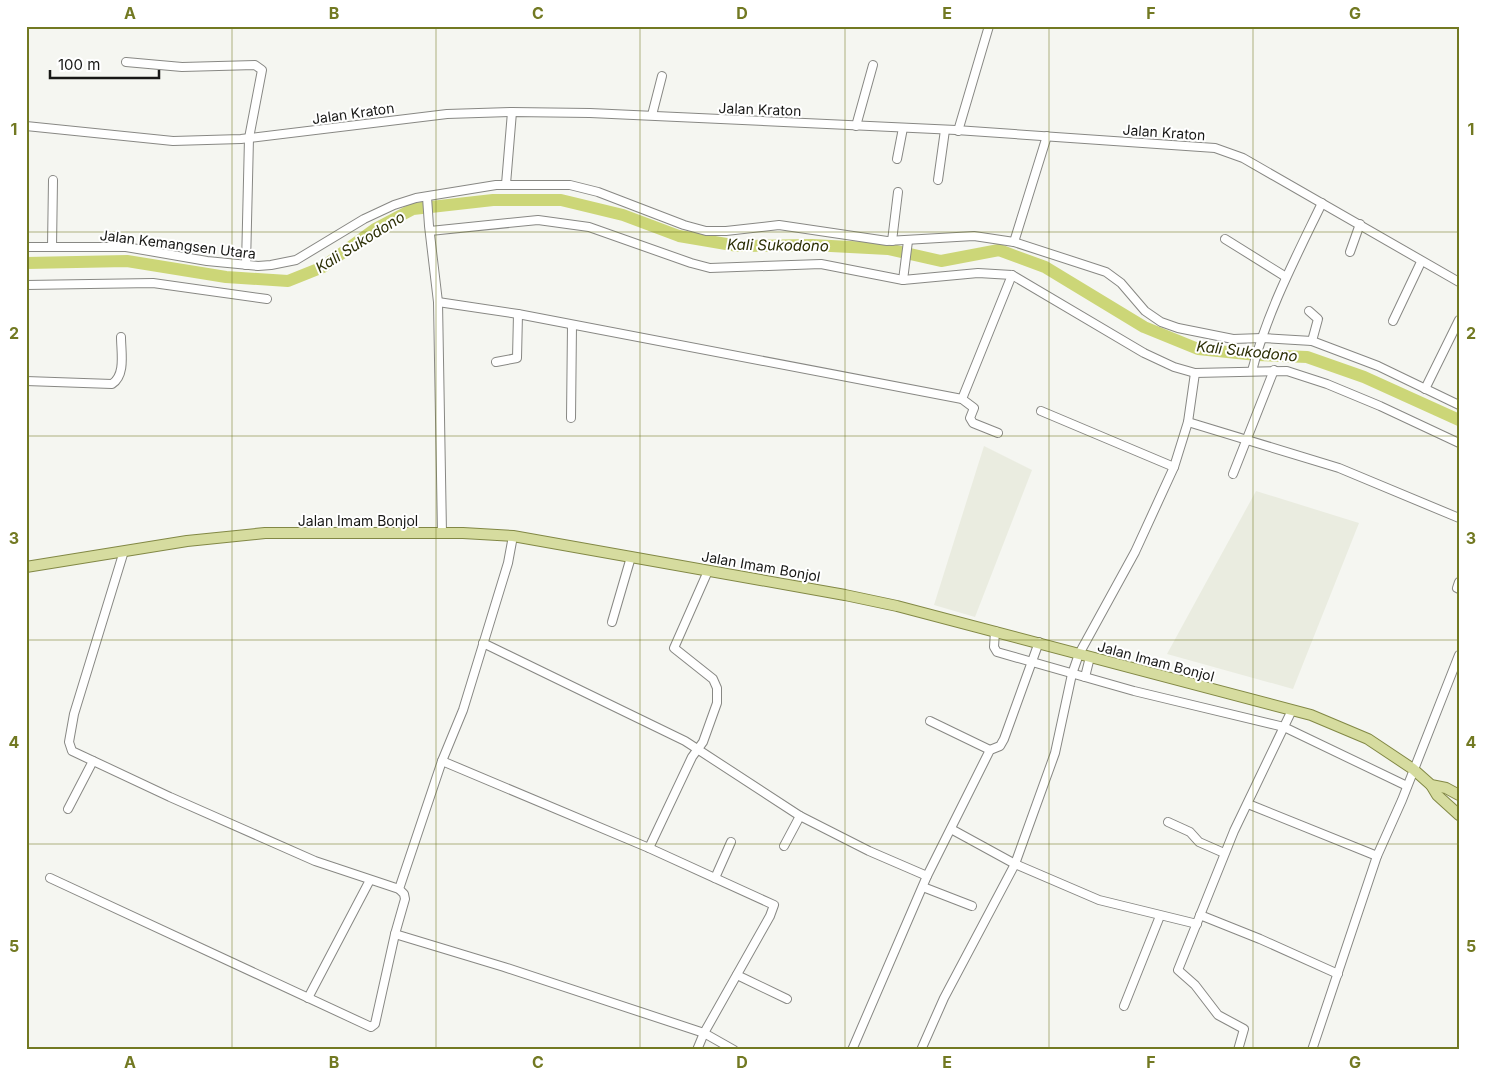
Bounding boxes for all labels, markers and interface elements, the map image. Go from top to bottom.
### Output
text: A [124,3,136,23]
text: B [329,3,339,23]
text: C [532,3,544,23]
text: D [736,3,748,23]
text: E [942,3,952,23]
text: F [1146,3,1156,23]
text: G [1349,3,1361,23]
scale bar [50,48,159,80]
text: 100 m [58,55,100,74]
street label: Jalan Kraton [311,99,395,127]
street label: Jalan Kraton [718,99,802,119]
text: 1 [11,119,17,139]
text: 1 [1468,119,1474,139]
street label: Jalan Kraton [1122,121,1206,143]
water label: Kali Sukodono [312,207,408,277]
street label: Jalan Kemangsen Utara [99,226,257,262]
water label: Kali Sukodono [727,235,829,255]
text: 2 [9,323,19,343]
text: 2 [1466,323,1476,343]
water label: Kali Sukodono [1195,336,1299,366]
street label: Jalan Imam Bonjol [298,512,418,529]
text: 3 [9,528,19,548]
text: 3 [1466,528,1476,548]
street label: Jalan Imam Bonjol [700,547,822,585]
street label: Jalan Imam Bonjol [1096,637,1216,685]
text: 4 [9,732,20,752]
text: 4 [1466,732,1477,752]
text: 5 [9,936,19,956]
text: 5 [1466,936,1476,956]
text: A [124,1052,136,1072]
text: B [329,1052,339,1072]
text: C [532,1052,544,1072]
text: D [736,1052,748,1072]
text: E [942,1052,952,1072]
text: F [1146,1052,1156,1072]
text: G [1349,1052,1361,1072]

